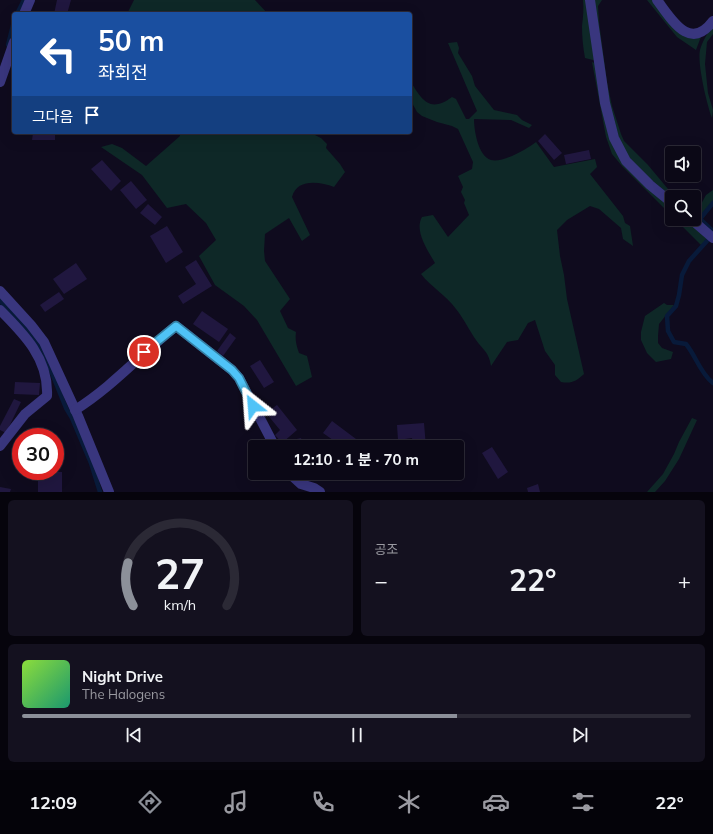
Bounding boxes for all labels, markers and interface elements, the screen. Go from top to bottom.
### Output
text: 50 m [98,23,164,58]
icon: left [32,28,84,80]
text: 좌회전 [98,61,148,84]
icon: arrive [81,104,103,126]
text: 그다음 [32,107,73,126]
map controls [665,146,701,226]
button: sound [665,146,701,182]
button: search [665,190,701,226]
pin [127,335,161,369]
icon: arrive [133,341,155,363]
position arrow [232,385,274,427]
speed limit sign: 30 [12,428,64,480]
text: 12:10 · 1 분 · 70 m [293,450,419,469]
text: 공조 [375,541,398,557]
text: 27 [155,547,205,599]
text: 22° [509,561,556,599]
text: − [375,567,388,595]
text: + [678,567,691,595]
text: km/h [164,596,196,614]
text: Night Drive [82,667,163,686]
text: The Halogens [82,686,165,702]
icon: previous [123,724,145,746]
icon: pause [346,724,368,746]
icon: next [569,724,591,746]
icon: directions [136,788,164,816]
icon: music [222,788,250,816]
icon: phone [309,788,337,816]
icon: climate [395,788,423,816]
icon: car [482,788,510,816]
icon: filters [569,788,597,816]
text: 12:09 [29,791,77,814]
text: 22° [655,791,684,814]

